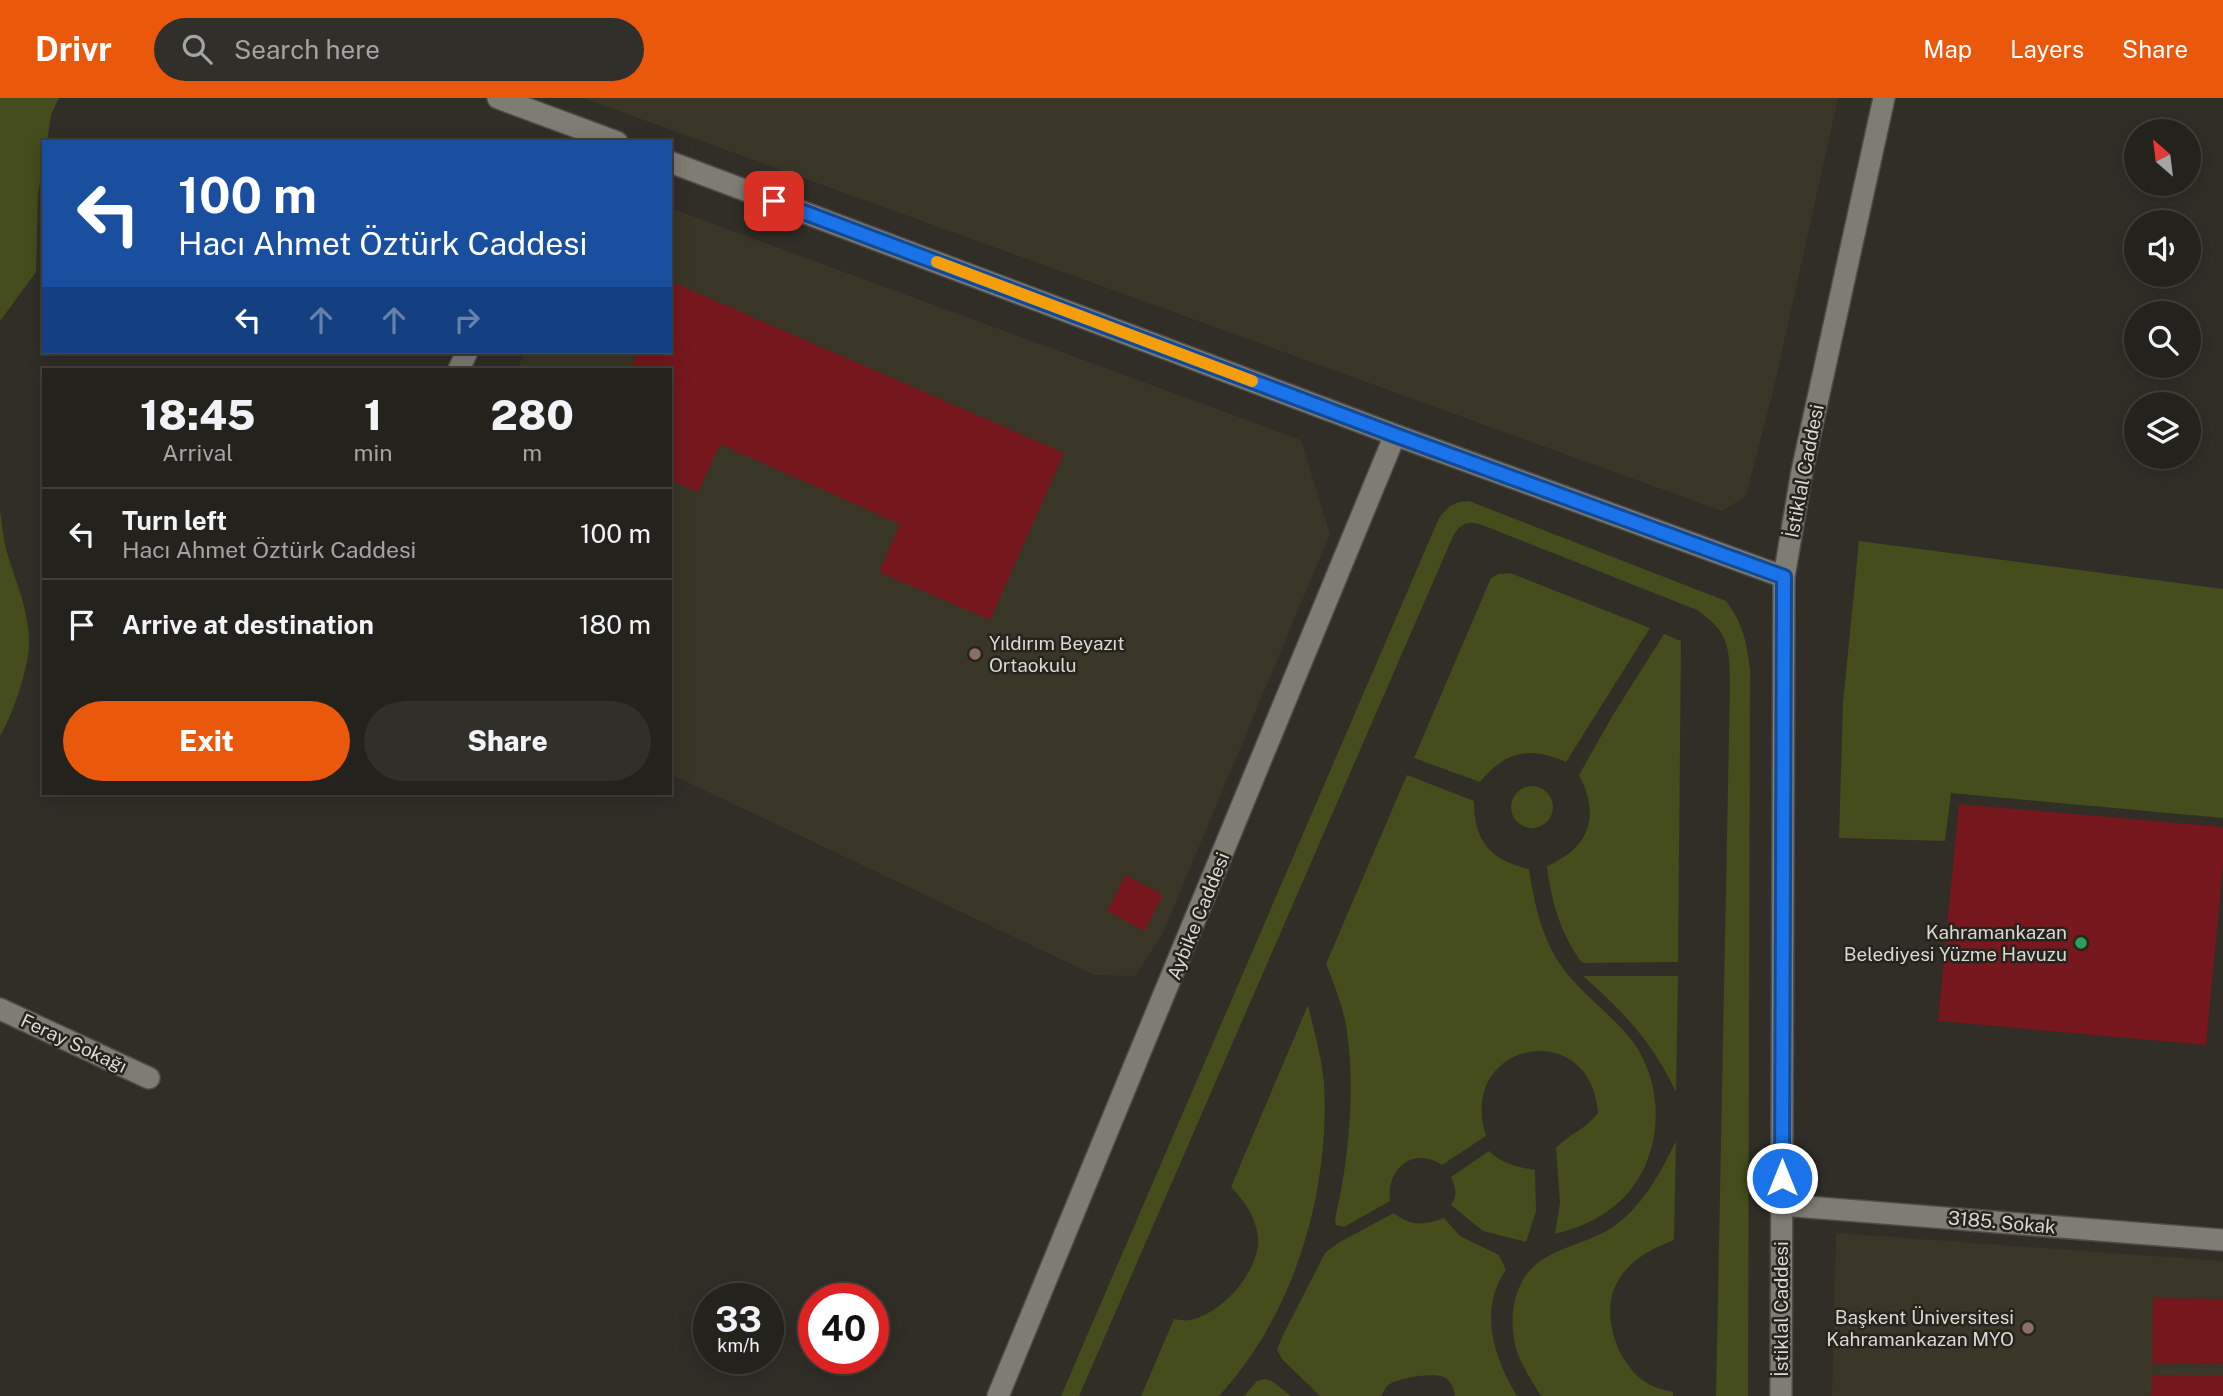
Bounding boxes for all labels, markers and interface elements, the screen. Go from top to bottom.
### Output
search box [154,18,644,81]
text: Drivr [35,30,112,68]
icon: search [178,30,216,68]
text: Search here [234,34,380,65]
text: Map [1923,35,1972,63]
text: Layers [2010,35,2084,63]
text: Share [2122,35,2188,63]
north arrow [2124,119,2202,196]
map controls [2124,119,2201,469]
text: 100 m [178,166,317,224]
icon: left [63,168,154,259]
pin [744,171,804,231]
icon: arrive [755,182,793,220]
button: sound [2124,210,2201,287]
text: Hacı Ahmet Öztürk Caddesi [178,225,587,262]
icon: left [229,301,267,339]
icon: ahead [302,301,340,339]
icon: ahead [375,301,413,339]
icon: right [448,301,486,339]
button: search [2124,301,2201,378]
text: 18:45 [140,390,256,439]
text: 1 [364,390,382,439]
text: 280 [490,390,574,439]
button: layers [2124,392,2201,469]
street label: İstiklal Caddesi [1780,402,1828,540]
text: Arrival [162,439,233,466]
text: min [353,439,393,466]
text: m [522,439,542,466]
text: Turn left [122,505,227,536]
icon: left [63,515,101,553]
text: 100 m [580,518,651,549]
text: Hacı Ahmet Öztürk Caddesi [122,536,416,563]
icon: arrive [63,606,101,644]
text: Arrive at destination [122,609,374,640]
text: 180 m [579,609,651,640]
place label: Yıldırım Beyazıt Ortaokulu [989,632,1125,676]
marker: Yıldırım Beyazıt Ortaokulu [967,646,983,662]
button: Exit [63,701,350,781]
button: Share [364,701,651,781]
street label: Aybike Caddesi [1162,849,1234,983]
place label: Kahramankazan Belediyesi Yüzme Havuzu [1844,921,2067,965]
marker: Kahramankazan Belediyesi Yüzme Havuzu [2073,935,2089,951]
street label: Feray Sokağı [17,1009,131,1077]
position arrow [1745,1141,1819,1215]
street label: 3185. Sokak [1947,1206,2057,1238]
street label: İstiklal Caddesi [1770,1241,1792,1377]
speed limit sign: 40 [798,1283,889,1374]
text: 33 [715,1299,762,1340]
place label: Başkent Üniversitesi Kahramankazan MYO [1826,1306,2014,1350]
marker: Başkent Üniversitesi Kahramankazan MYO [2020,1320,2036,1336]
text: km/h [717,1335,760,1356]

